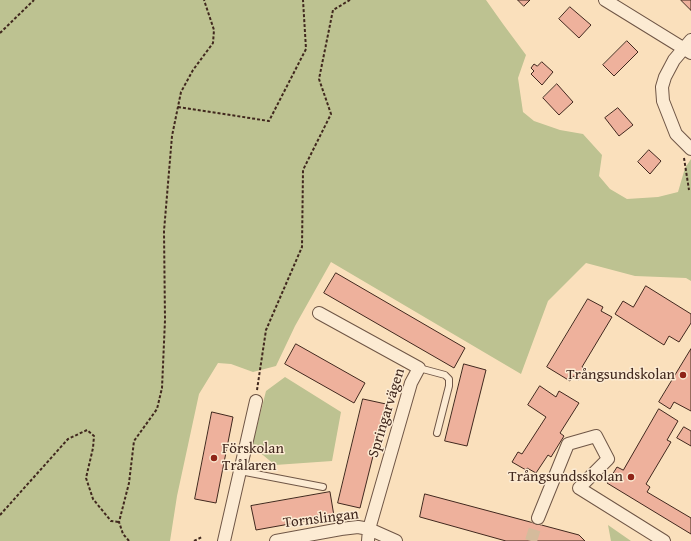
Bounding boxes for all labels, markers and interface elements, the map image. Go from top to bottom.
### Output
street label: Springarvägen [365,366,409,460]
place label: Trångsundskolan [566,366,675,384]
marker: Trångsundskolan [678,370,688,380]
place label: Förskolan Trålaren [222,440,284,475]
marker: Förskolan Trålaren [209,453,219,463]
place label: Trångsundsskolan [508,468,623,486]
marker: Trångsundsskolan [626,472,636,482]
street label: Tornslingan [282,505,360,533]

